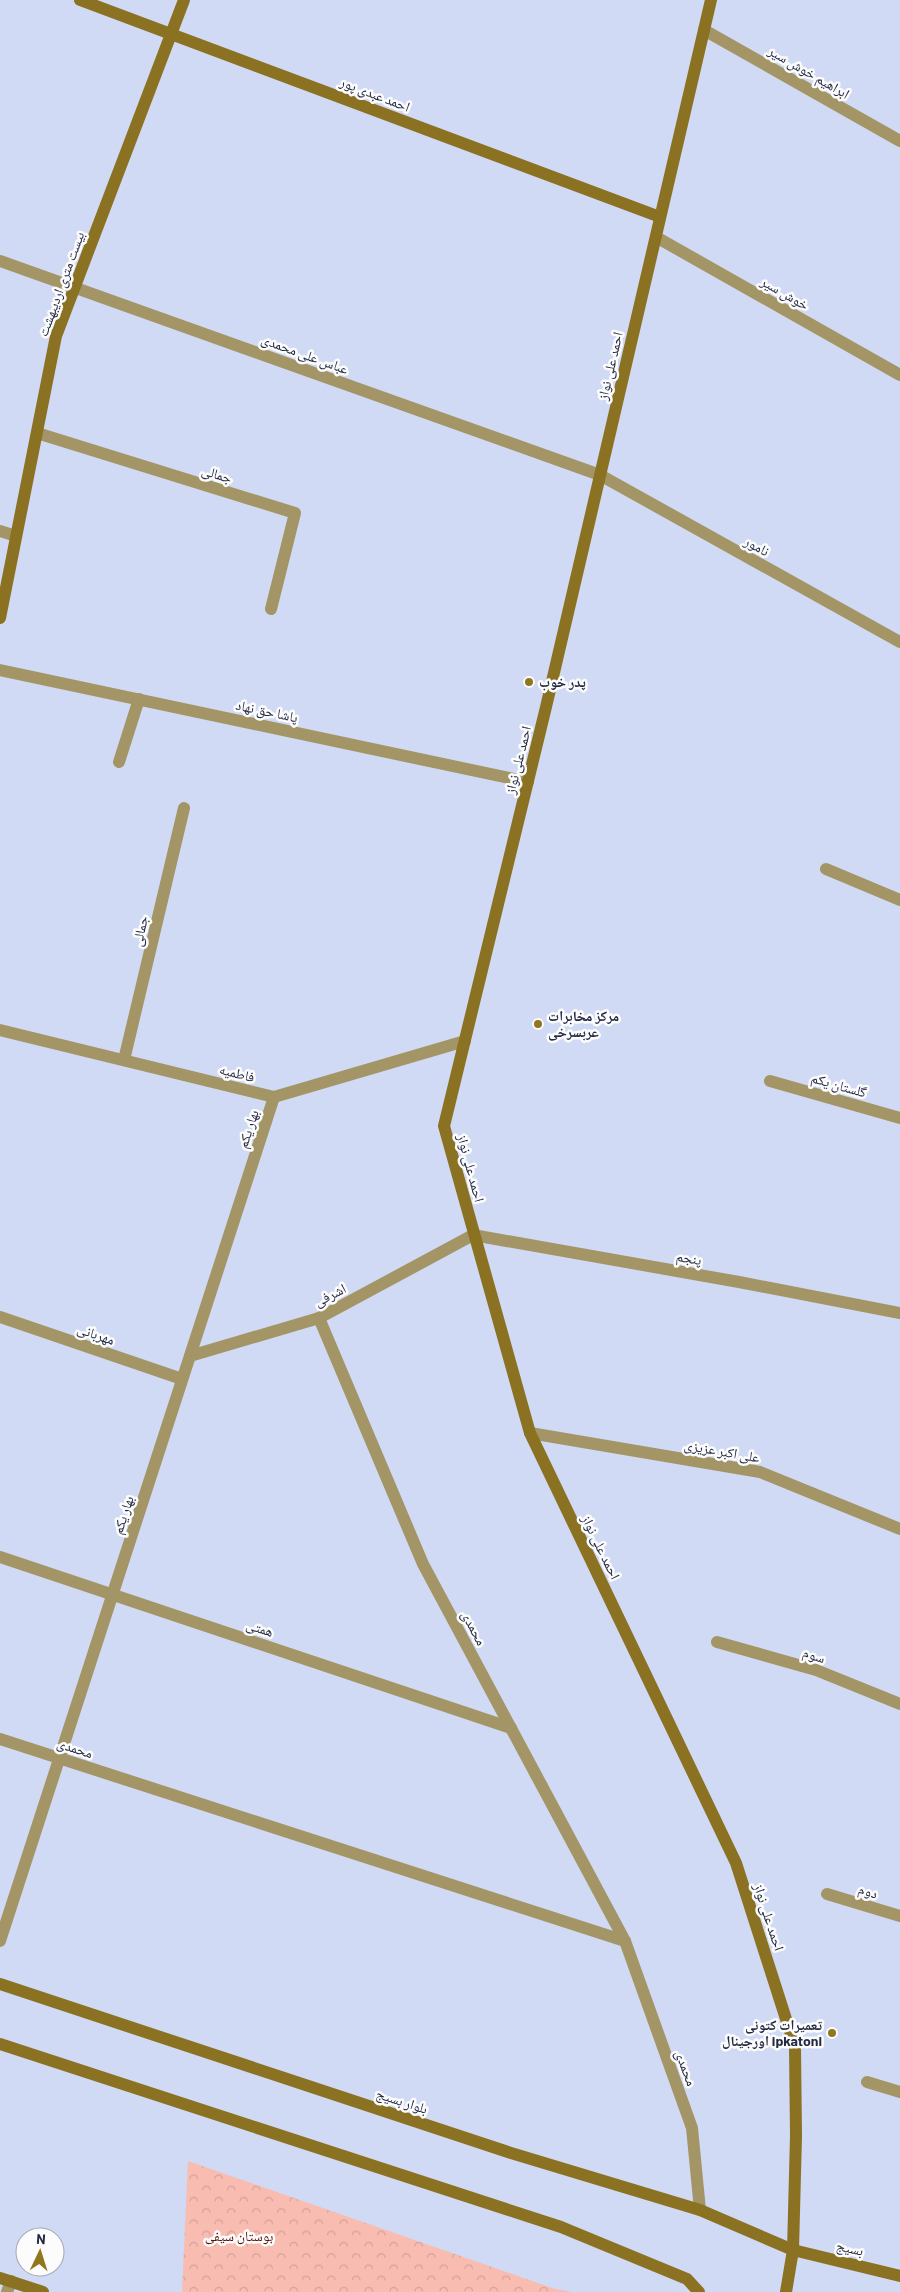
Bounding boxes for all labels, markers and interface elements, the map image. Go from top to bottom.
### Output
street label: ابراهیم خوش سیر [764,41,853,103]
street label: احمد عبدی پور [337,72,413,116]
street label: بیست متری اردیبهشت [34,229,88,339]
street label: خوش سیر [757,272,812,314]
street label: عباس علی محمدی [259,330,351,378]
street label: احمد علی نواز [593,330,627,403]
street label: جمالی [200,461,234,487]
street label: نامور [741,531,773,560]
place label: پدر خوب [539,673,586,691]
marker: پدر خوب [523,676,535,688]
street label: پاشا حق نهاد [234,696,300,727]
street label: احمد علی نواز [501,724,535,797]
street label: جمالی [128,914,152,948]
place label: مرکز مخابرات عربسرخی [548,1007,619,1041]
marker: مرکز مخابرات عربسرخی [532,1018,544,1030]
street label: فاطمیه [218,1060,257,1085]
street label: گلستان یکم [809,1069,869,1102]
street label: بهار یکم [233,1107,264,1151]
street label: احمد علی نواز [453,1131,489,1204]
street label: پنجم [675,1247,703,1270]
street label: اشرفی [311,1279,349,1311]
street label: مهربانی [75,1319,117,1349]
street label: علی اکبر عزیزی [683,1435,761,1467]
street label: بهار یکم [108,1493,139,1537]
street label: احمد علی نواز [577,1511,624,1582]
street label: محمدی [457,1608,491,1648]
street label: همتی [244,1615,276,1641]
street label: سوم [800,1643,828,1668]
street label: محمدی [55,1734,95,1762]
street label: احمد علی نواز [749,1880,788,1953]
street label: دوم [856,1880,880,1903]
place label: تعمیرات کتونی اورجینال ipkatoni [722,2016,822,2049]
marker: تعمیرات کتونی اورجینال ipkatoni [826,2027,838,2039]
street label: محمدی [671,2048,701,2088]
street label: بلوار بسیج [374,2084,430,2119]
north arrow [15,2227,65,2277]
park label: بوستان سیفی [205,2227,273,2245]
text: N [36,2230,46,2247]
street label: بسیج [834,2236,866,2261]

